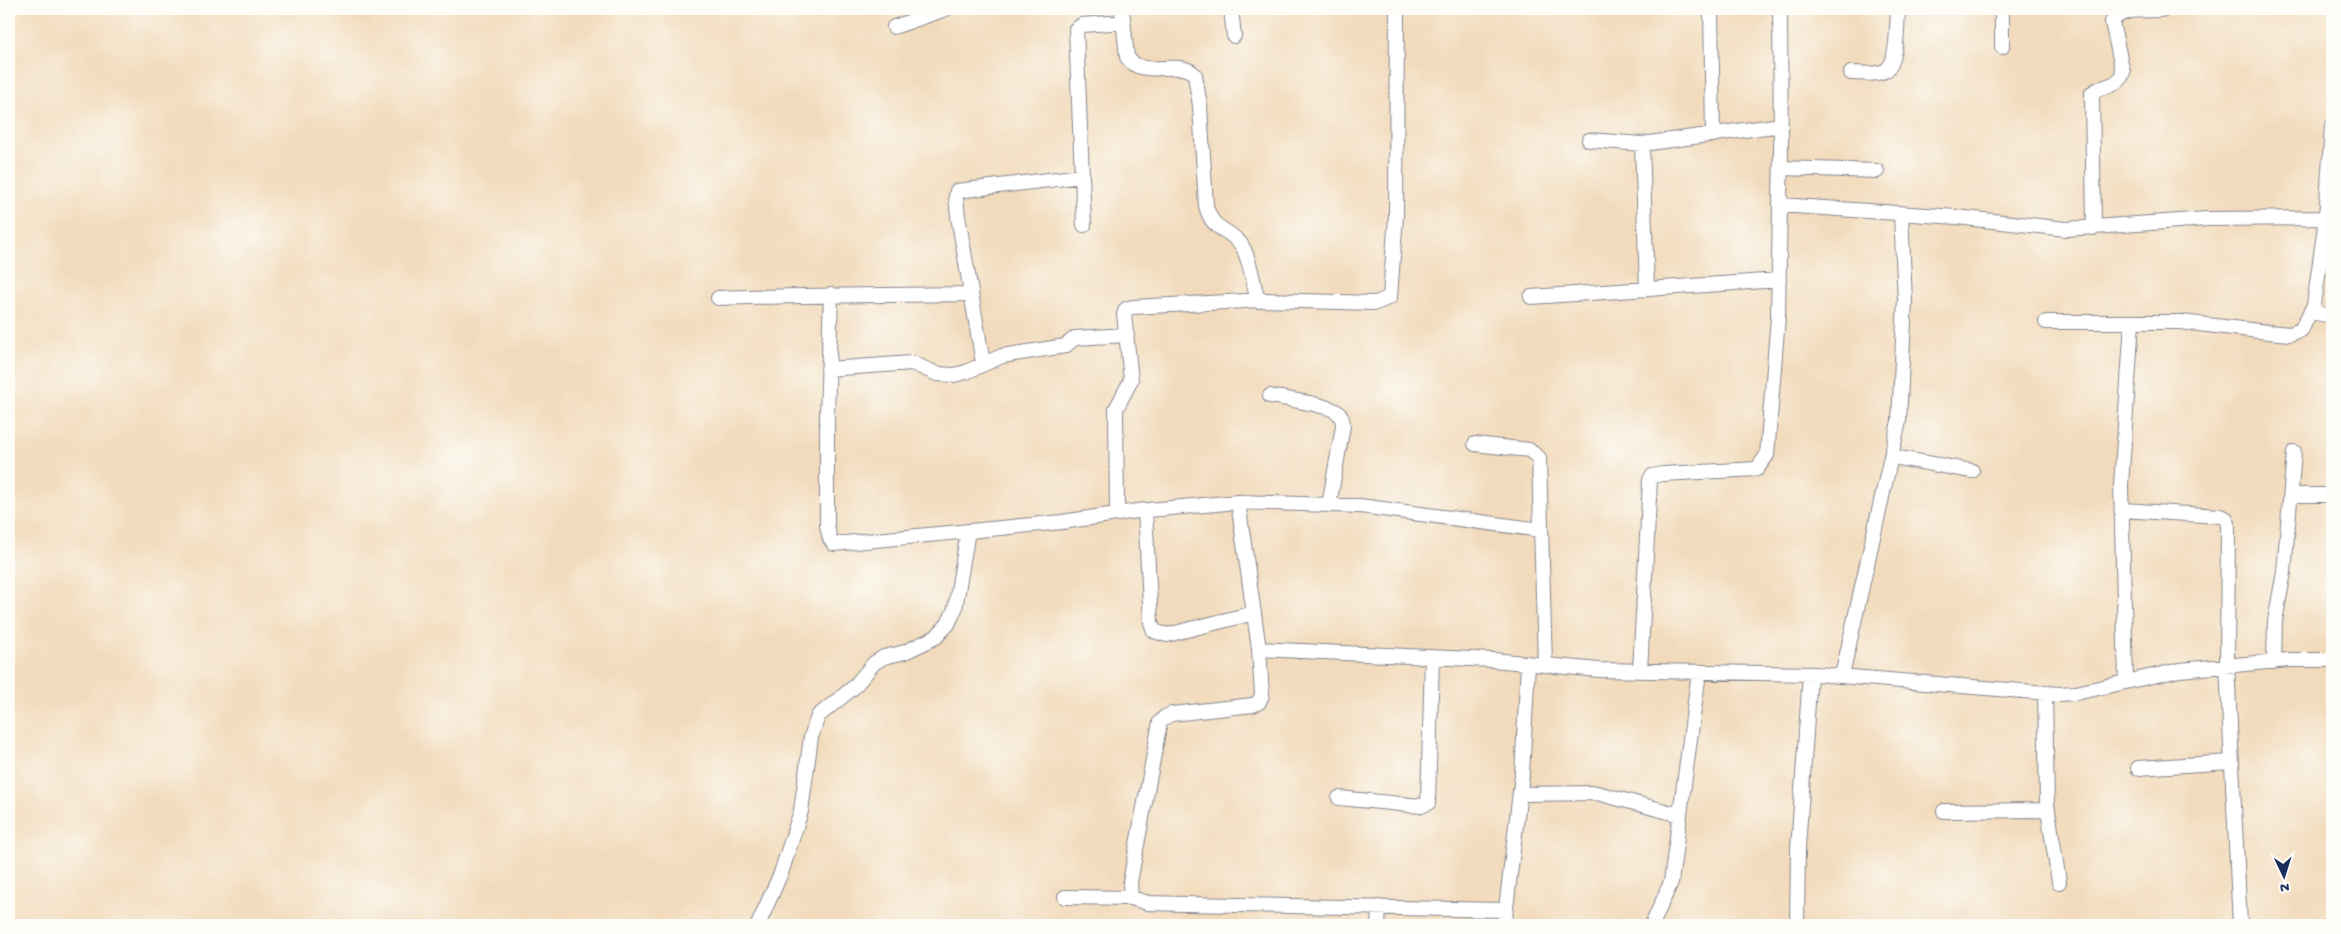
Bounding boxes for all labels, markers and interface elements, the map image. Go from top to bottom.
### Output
north arrow [2258,852,2308,902]
text: N [2280,878,2290,895]

